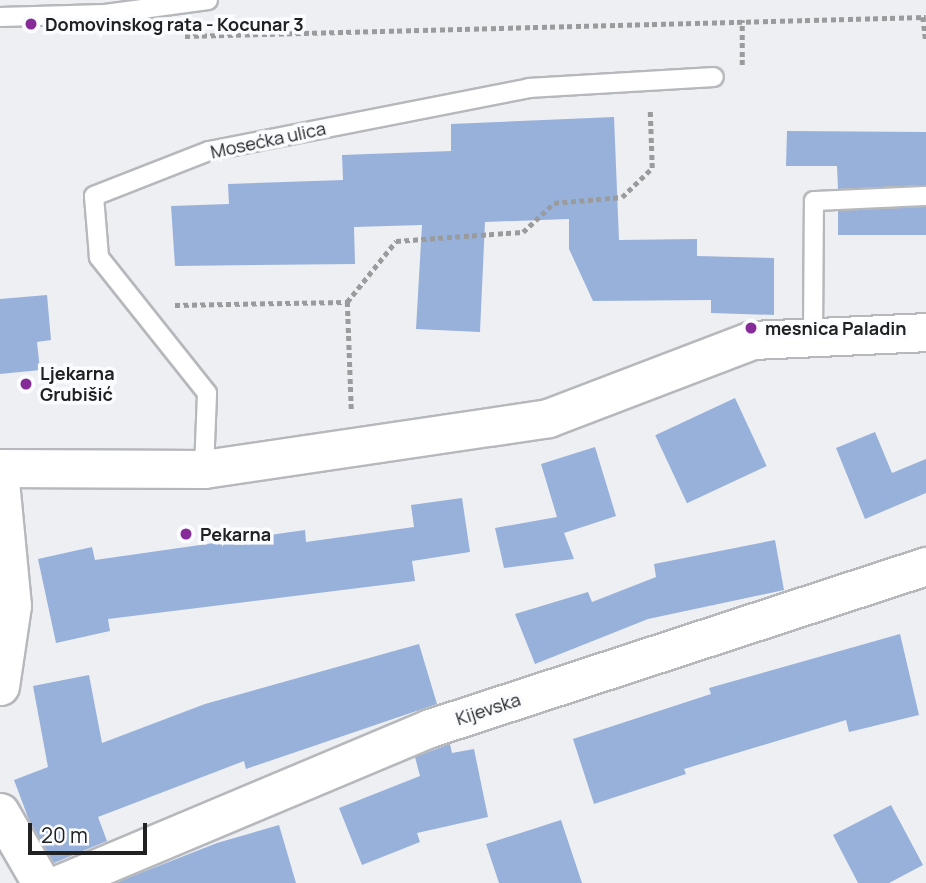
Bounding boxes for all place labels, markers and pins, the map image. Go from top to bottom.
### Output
place label: Domovinskog rata - Kocunar 3 [45,13,304,35]
marker: Domovinskog rata - Kocunar 3 [23,16,39,32]
place label: mesnica Paladin [765,317,907,339]
marker: mesnica Paladin [743,320,759,336]
place label: Ljekarna Grubišić [40,363,114,406]
marker: Ljekarna Grubišić [18,376,34,392]
place label: Pekarna [200,523,271,545]
marker: Pekarna [178,526,194,542]

